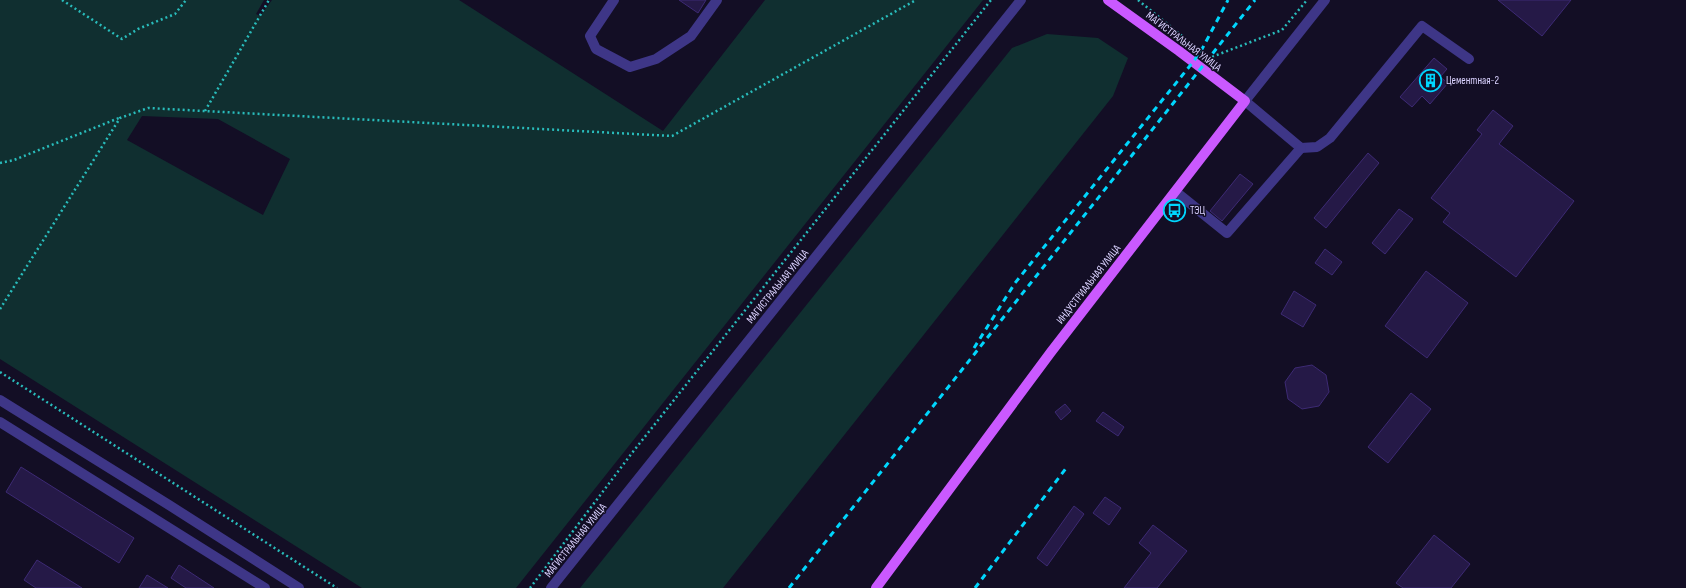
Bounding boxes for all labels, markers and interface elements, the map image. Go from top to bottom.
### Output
street label: МАГИСТРАЛЬНАЯ УЛИЦА [1143,9,1224,74]
building icon: Цементная-2 [1417,67,1443,93]
place label: Цементная-2 [1446,74,1500,87]
bus stop icon: ТЭЦ [1161,197,1187,223]
place label: ТЭЦ [1190,204,1205,217]
street label: ИНДУСТРИАЛЬНАЯ УЛИЦА [1053,242,1123,326]
street label: МАГИСТРАЛЬНАЯ УЛИЦА [744,247,811,326]
street label: МАГИСТРАЛЬНАЯ УЛИЦА [542,501,609,580]

